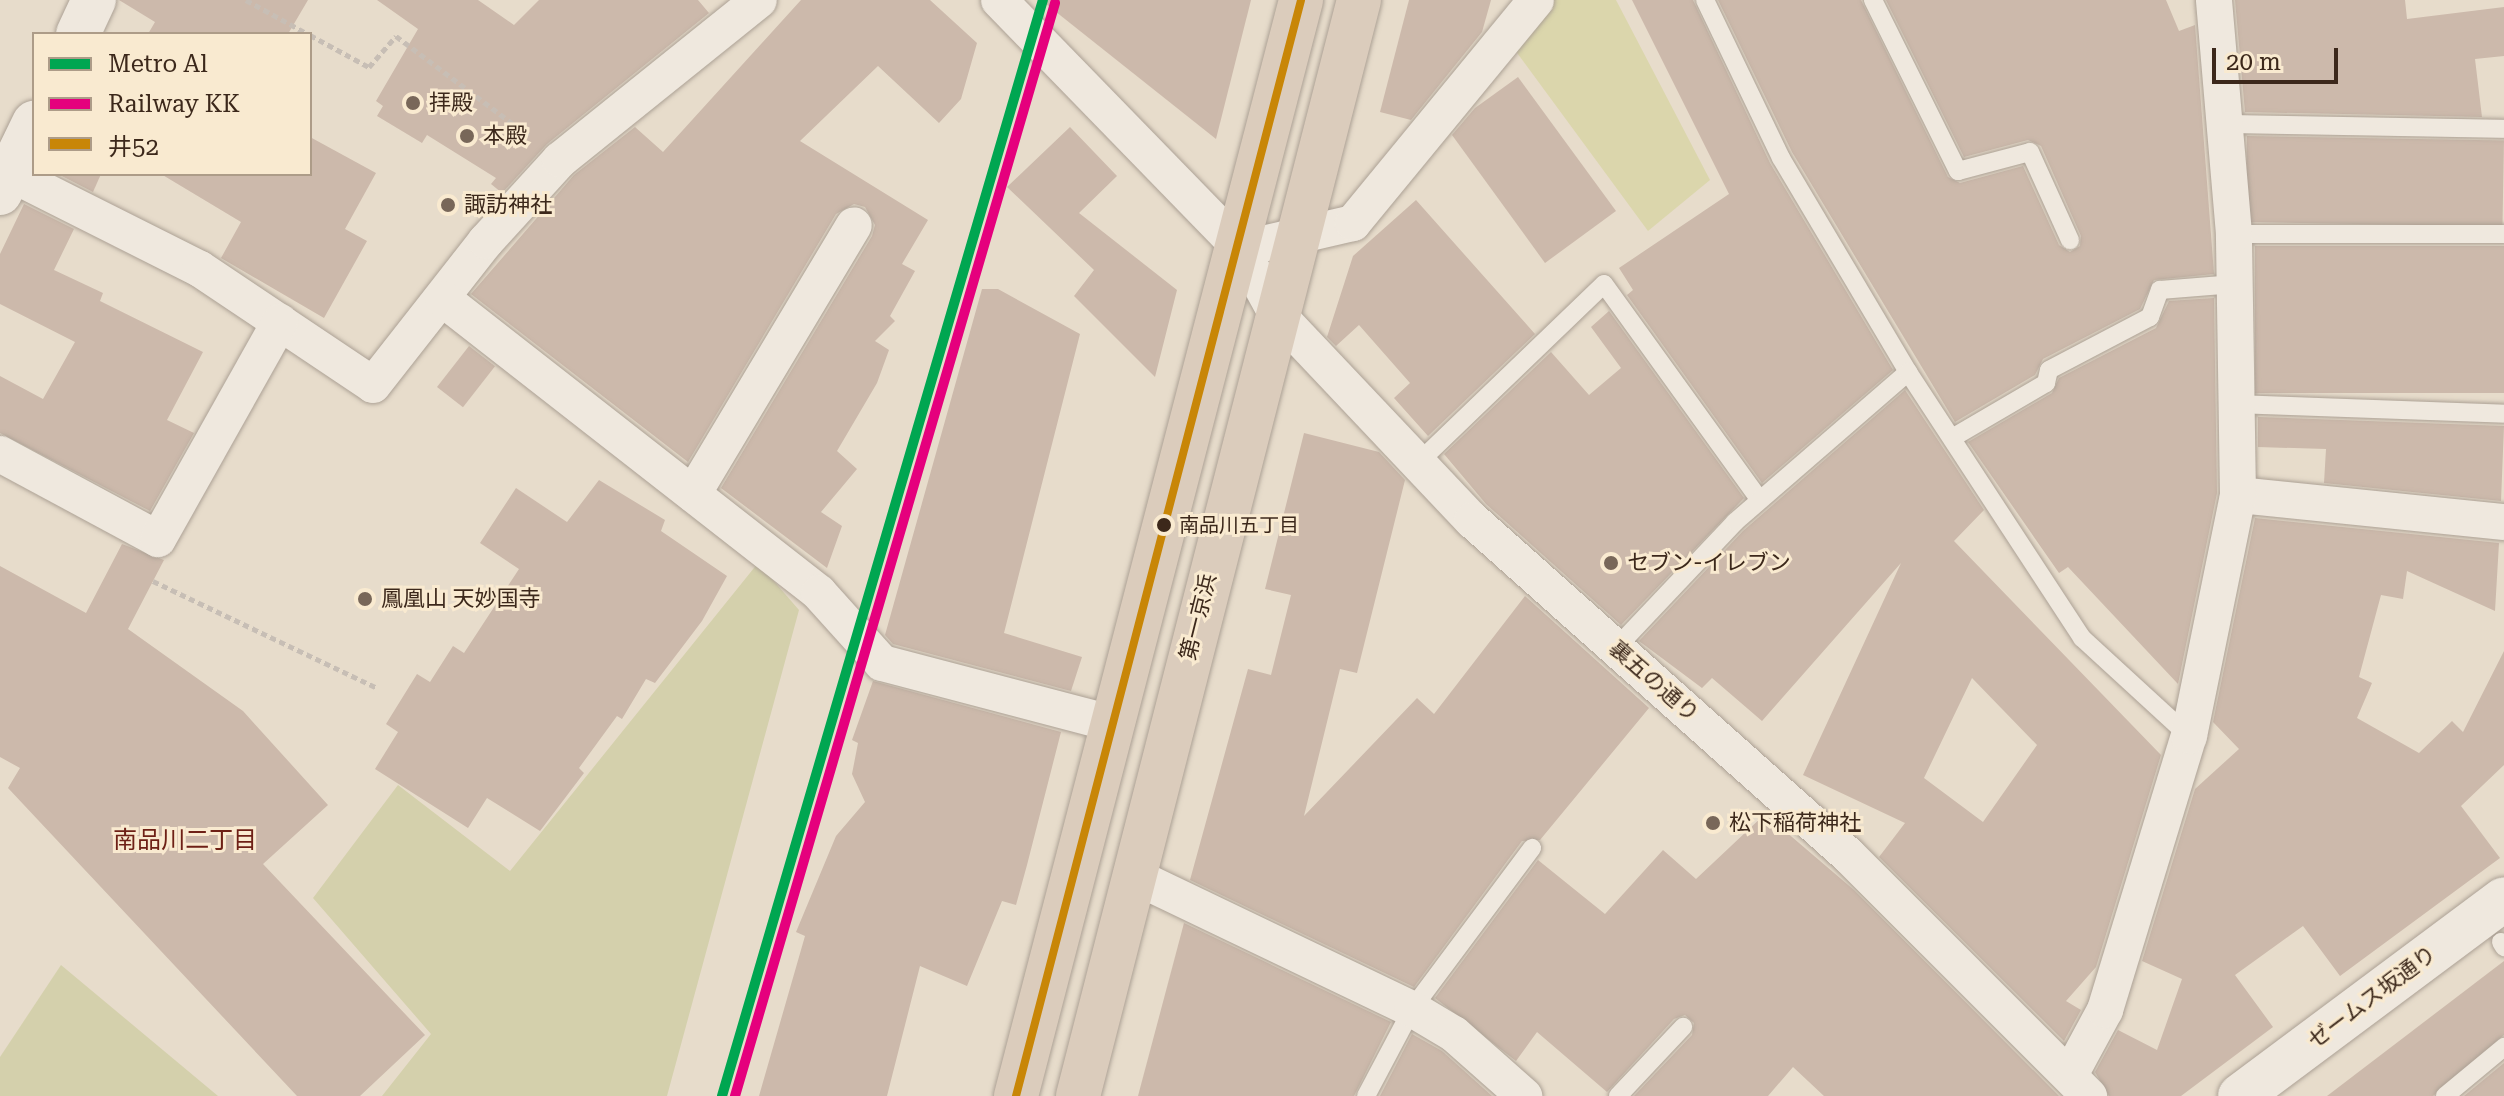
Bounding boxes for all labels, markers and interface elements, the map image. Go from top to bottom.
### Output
legend [32,32,312,176]
scale bar [2216,32,2342,82]
text: 20 m [2226,48,2281,76]
text: Metro Al [108,50,208,78]
text: Railway KK [108,90,240,118]
place label: 拝殿 [429,90,473,116]
marker: 拝殿 [404,94,422,112]
place label: 本殿 [483,123,527,149]
marker: 本殿 [458,127,476,145]
text: 井52 [108,133,159,161]
place label: 諏訪神社 [464,192,552,218]
marker: 諏訪神社 [439,196,457,214]
place label: 南品川五丁目 [1179,513,1299,537]
marker: 南品川五丁目 [1156,517,1172,533]
place label: セブン-イレブン [1627,550,1791,576]
marker: セブン-イレブン [1602,554,1620,572]
street label: 第一京浜 [1175,571,1221,663]
place label: 鳳凰山 天妙国寺 [381,586,541,612]
marker: 鳳凰山 天妙国寺 [356,590,374,608]
street label: 裏五の通り [1604,635,1704,727]
place label: 松下稲荷神社 [1729,810,1861,836]
marker: 松下稲荷神社 [1704,814,1722,832]
district label: 南品川二丁目 [113,827,257,855]
street label: ゼームス坂通り [2303,940,2441,1054]

